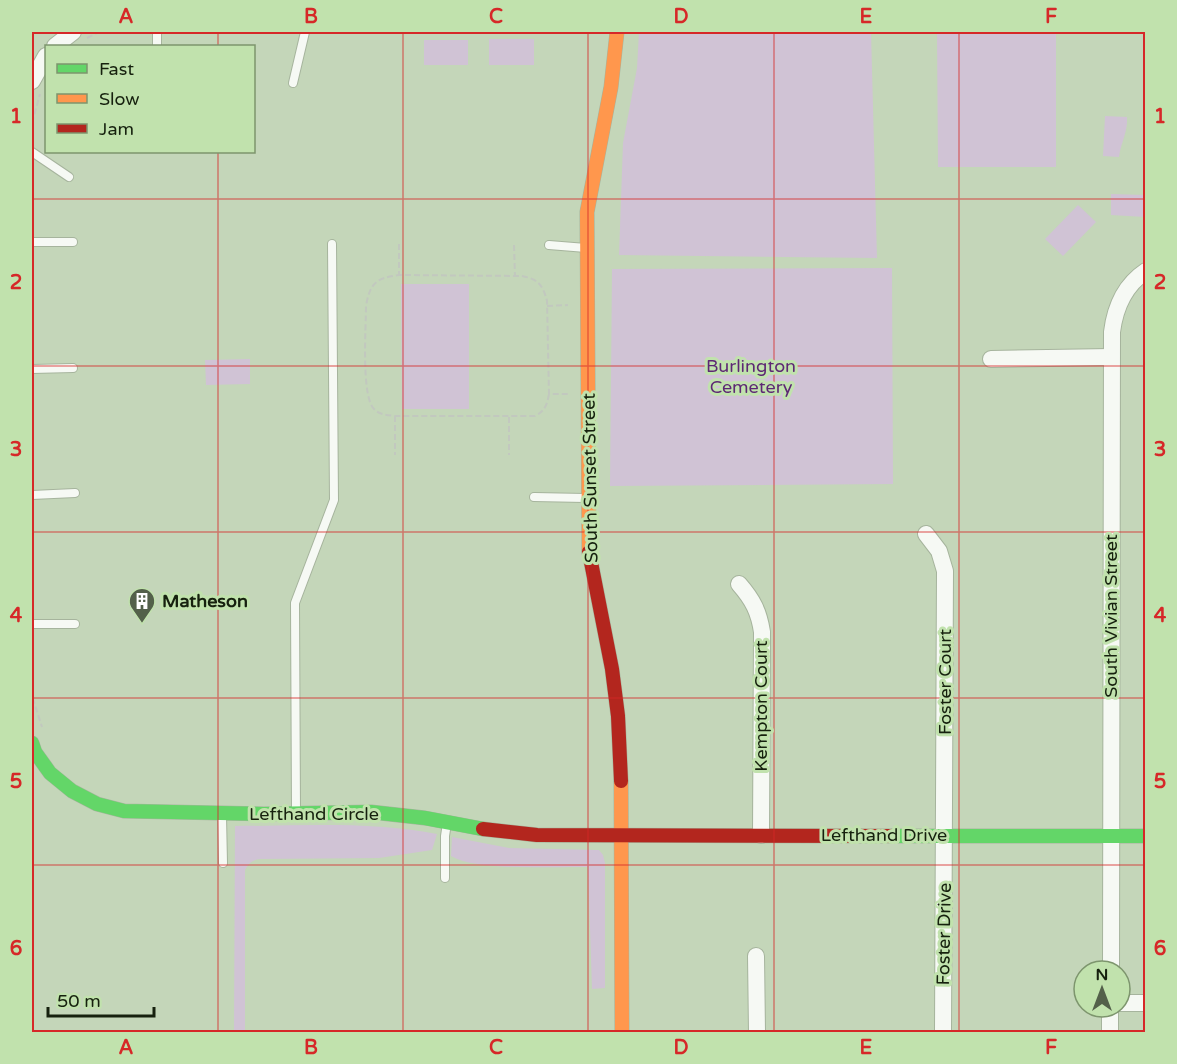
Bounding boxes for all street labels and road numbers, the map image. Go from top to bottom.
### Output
street label: South Sunset Street [578,393,602,563]
street label: South Vivian Street [1100,534,1122,698]
street label: Foster Court [934,629,956,735]
street label: Kempton Court [750,640,772,772]
street label: Lefthand Circle [249,803,379,825]
street label: Lefthand Drive [821,824,947,846]
street label: Foster Drive [932,883,956,985]

